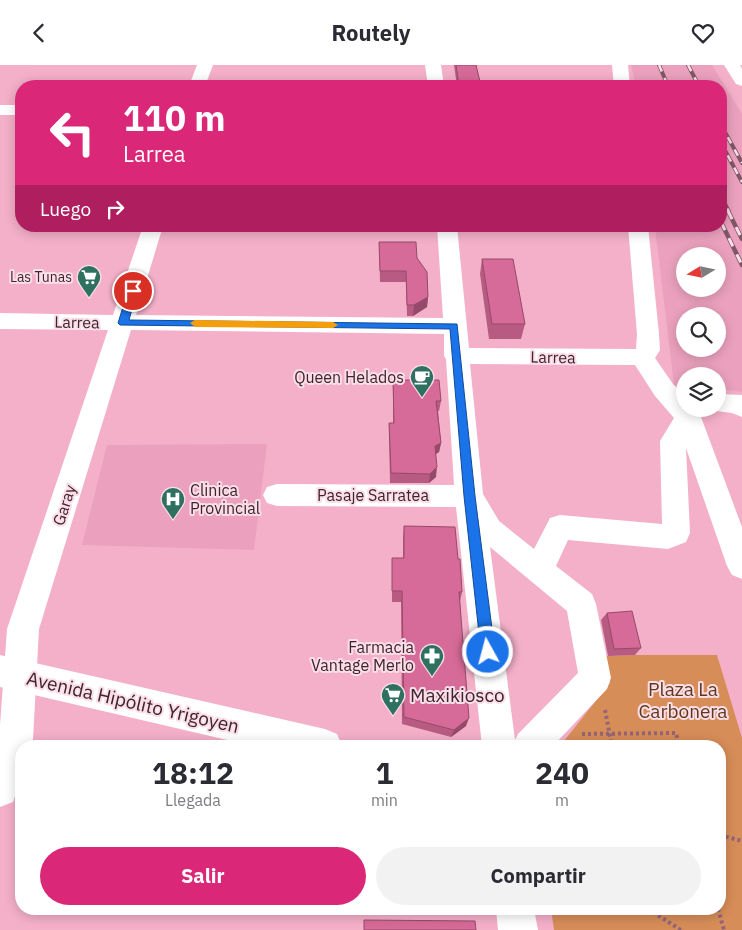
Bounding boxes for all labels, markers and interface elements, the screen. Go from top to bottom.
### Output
text: Routely [331,18,411,47]
icon: back [25,19,53,47]
icon: heart [689,19,717,47]
text: 110 m [123,95,226,141]
icon: left [40,100,105,165]
text: Larrea [123,139,186,168]
icon: right [101,195,129,223]
text: Luego [40,197,91,221]
north arrow [676,247,726,297]
map controls [676,247,726,417]
supermarket icon: Las Tunas [76,264,102,298]
place label: Las Tunas [10,268,72,286]
pin [112,270,154,312]
icon: arrive [119,277,147,305]
button: search [676,307,726,357]
street label: Larrea [54,312,100,332]
street label: Larrea [530,347,576,367]
cafe icon: Queen Helados [409,364,435,398]
place label: Queen Helados [294,367,404,387]
button: layers [676,367,726,417]
place label: Clinica Provincial [190,480,260,518]
street label: Garay [48,482,80,528]
street label: Pasaje Sarratea [317,485,429,505]
hospital icon: Clinica Provincial [160,486,186,520]
position arrow [461,625,513,677]
place label: Farmacia Vantage Merlo [311,637,414,675]
pharmacy icon: Farmacia Vantage Merlo [419,643,445,677]
street label: Avenida Hipólito Yrigoyen [24,666,242,738]
park label: Plaza La Carbonera [639,677,727,723]
supermarket icon: Maxikiosco [380,682,406,716]
place label: Maxikiosco [410,683,505,707]
text: 18:12 [152,753,234,792]
text: 1 [375,753,393,792]
text: 240 [535,753,589,792]
text: Llegada [165,790,221,810]
text: min [371,790,398,810]
text: m [555,790,569,810]
button: Salir [40,847,366,905]
button: Compartir [376,847,701,905]

